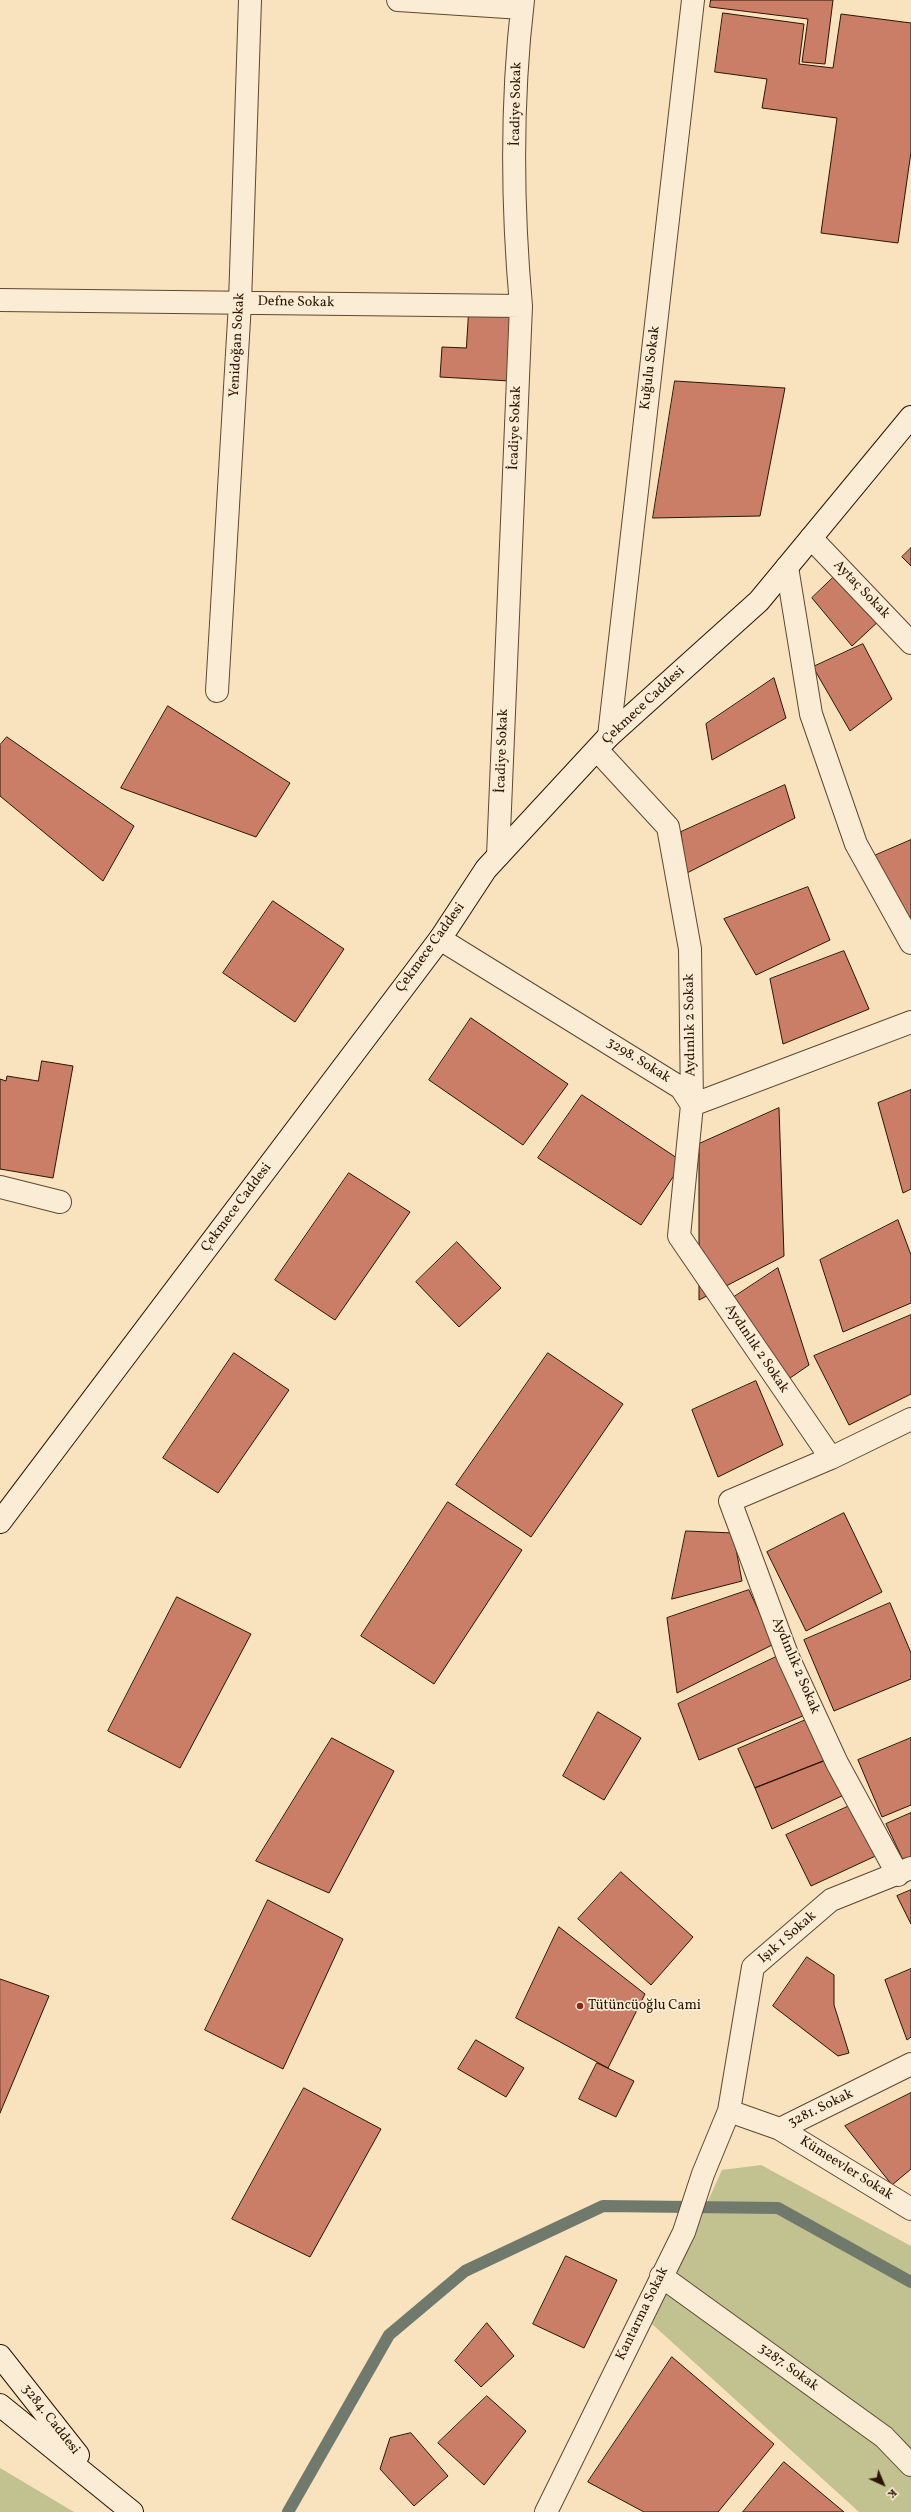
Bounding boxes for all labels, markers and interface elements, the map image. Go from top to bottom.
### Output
street label: İcadiye Sokak [508,62,526,146]
street label: Yenidoğan Sokak [227,292,249,398]
street label: Defne Sokak [258,294,334,312]
street label: Kuğulu Sokak [638,325,664,411]
street label: İcadiye Sokak [506,386,526,470]
street label: Aytaç Sokak [829,557,893,623]
street label: Çekmece Caddesi [599,663,689,749]
street label: İcadiye Sokak [493,709,513,793]
street label: Çekmece Caddesi [393,900,469,996]
street label: Aydınlık 2 Sokak [682,973,700,1077]
street label: 3298. Sokak [603,1035,673,1087]
street label: Çekmece Caddesi [198,1160,276,1256]
street label: Aydınlık 2 Sokak [720,1301,792,1397]
street label: Aydınlık 2 Sokak [767,1615,823,1717]
street label: Işık 1 Sokak [756,1908,820,1968]
place label: Tütüncüoğlu Cami [588,1998,701,2014]
marker: Tütüncüoğlu Cami [575,2001,585,2011]
street label: 3281. Sokak [786,2086,856,2132]
street label: Kümeevler Sokak [796,2134,896,2204]
street label: Kantarma Sokak [613,2264,673,2364]
street label: 3287. Sokak [755,2340,821,2396]
street label: 3284. Caddesi [17,2381,83,2459]
north arrow [863,2464,903,2504]
text: K [884,2485,900,2501]

